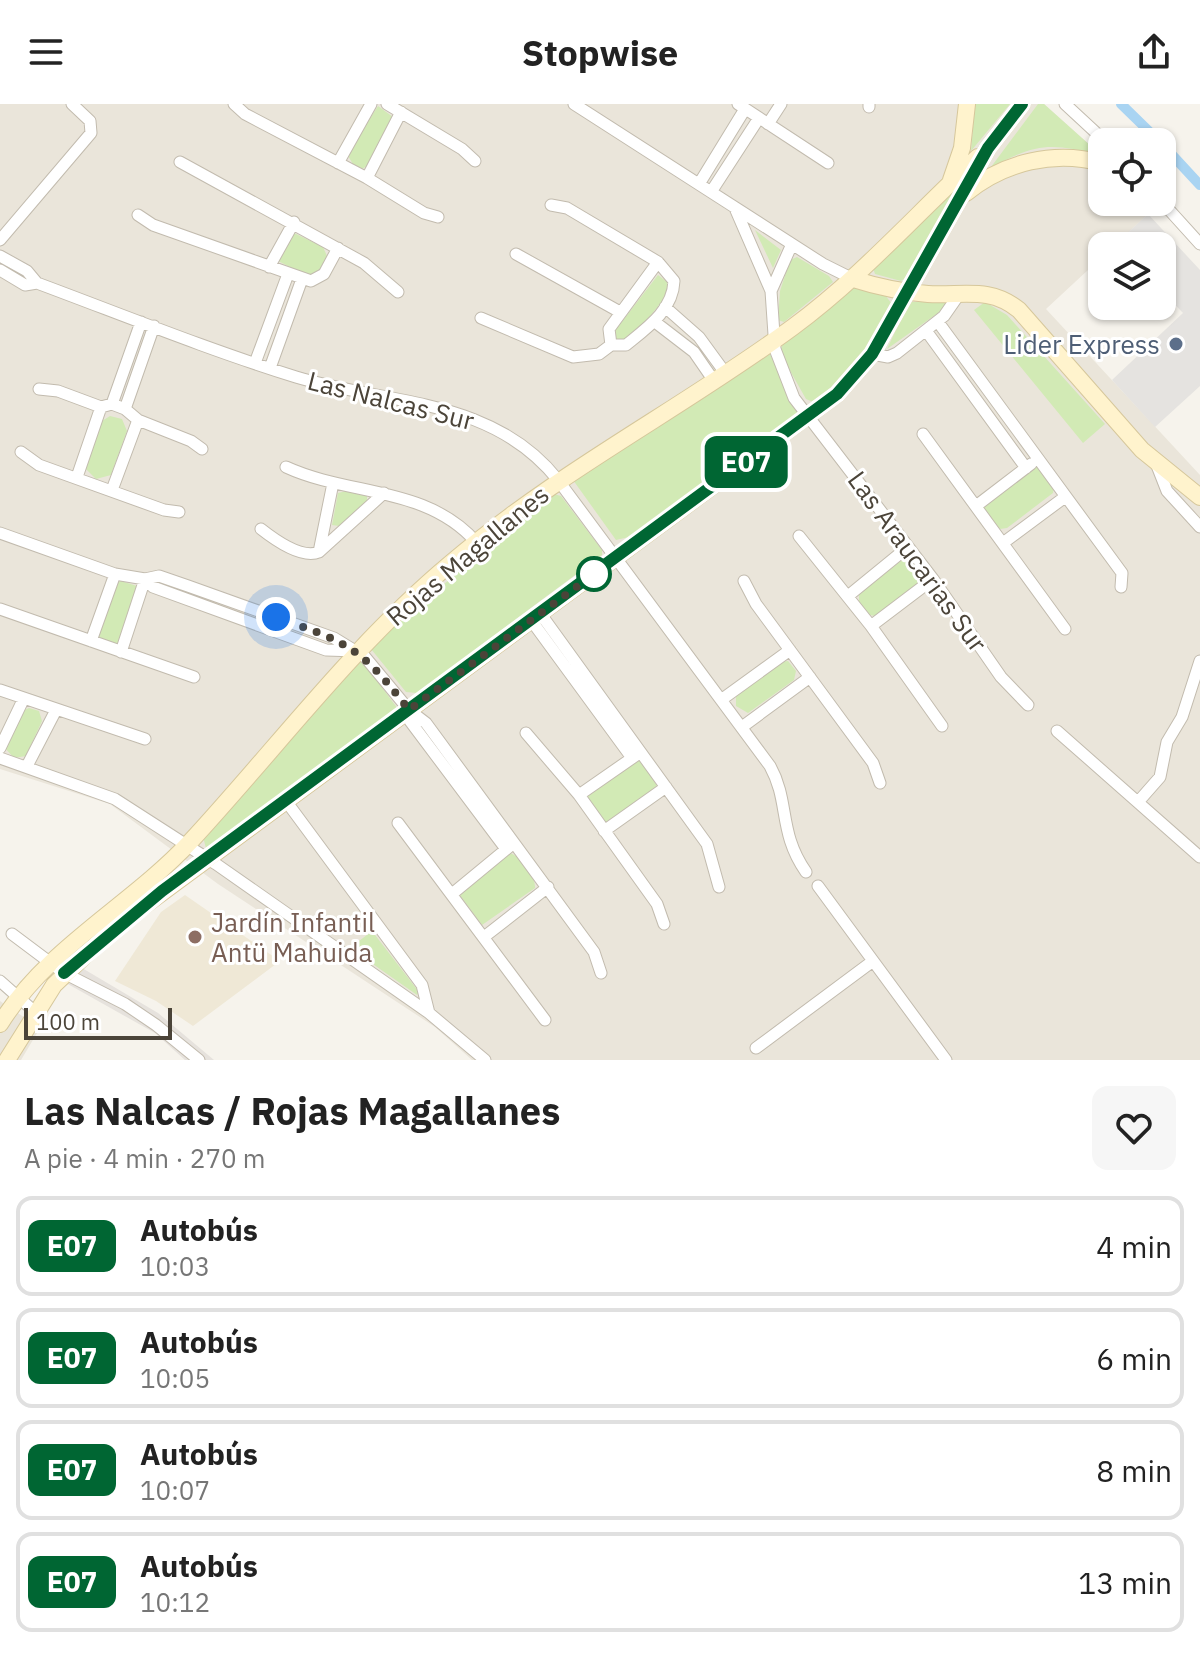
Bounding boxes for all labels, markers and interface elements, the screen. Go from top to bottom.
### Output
text: Stopwise [522,29,678,76]
icon: menu [24,30,68,74]
icon: share [1132,30,1176,74]
map controls [1088,128,1176,320]
button: locate [1088,128,1176,216]
button: layers [1088,232,1176,320]
place label: Lider Express [1003,327,1160,361]
marker: Lider Express [1167,335,1185,353]
street label: Las Nalcas Sur [304,363,478,437]
line badge: E07 [700,436,792,488]
text: E07 [721,443,771,480]
street label: Las Araucarias Sur [841,464,995,659]
street label: Rojas Magallanes [379,477,555,633]
unlabelled marker [577,557,611,591]
your location [256,597,296,637]
place label: Jardín Infantil Antü Mahuida [211,905,375,969]
marker: Jardín Infantil Antü Mahuida [186,928,204,946]
scale bar [24,1004,172,1040]
text: 100 m [36,1007,100,1036]
text: Las Nalcas / Rojas Magallanes [24,1086,560,1135]
button: heart [1092,1086,1176,1170]
text: A pie · 4 min · 270 m [24,1141,266,1175]
text: Autobús [140,1210,258,1249]
text: E07 [47,1227,97,1264]
text: 4 min [1096,1227,1172,1266]
text: 10:03 [140,1249,210,1283]
text: Autobús [140,1322,258,1361]
text: E07 [47,1339,97,1376]
text: 6 min [1096,1339,1172,1378]
text: 10:05 [140,1361,210,1395]
text: Autobús [140,1434,258,1473]
text: E07 [47,1451,97,1488]
text: 8 min [1096,1451,1172,1490]
text: 10:07 [140,1473,210,1507]
text: Autobús [140,1546,258,1585]
text: E07 [47,1563,97,1600]
text: 13 min [1078,1563,1172,1602]
text: 10:12 [140,1585,210,1619]

